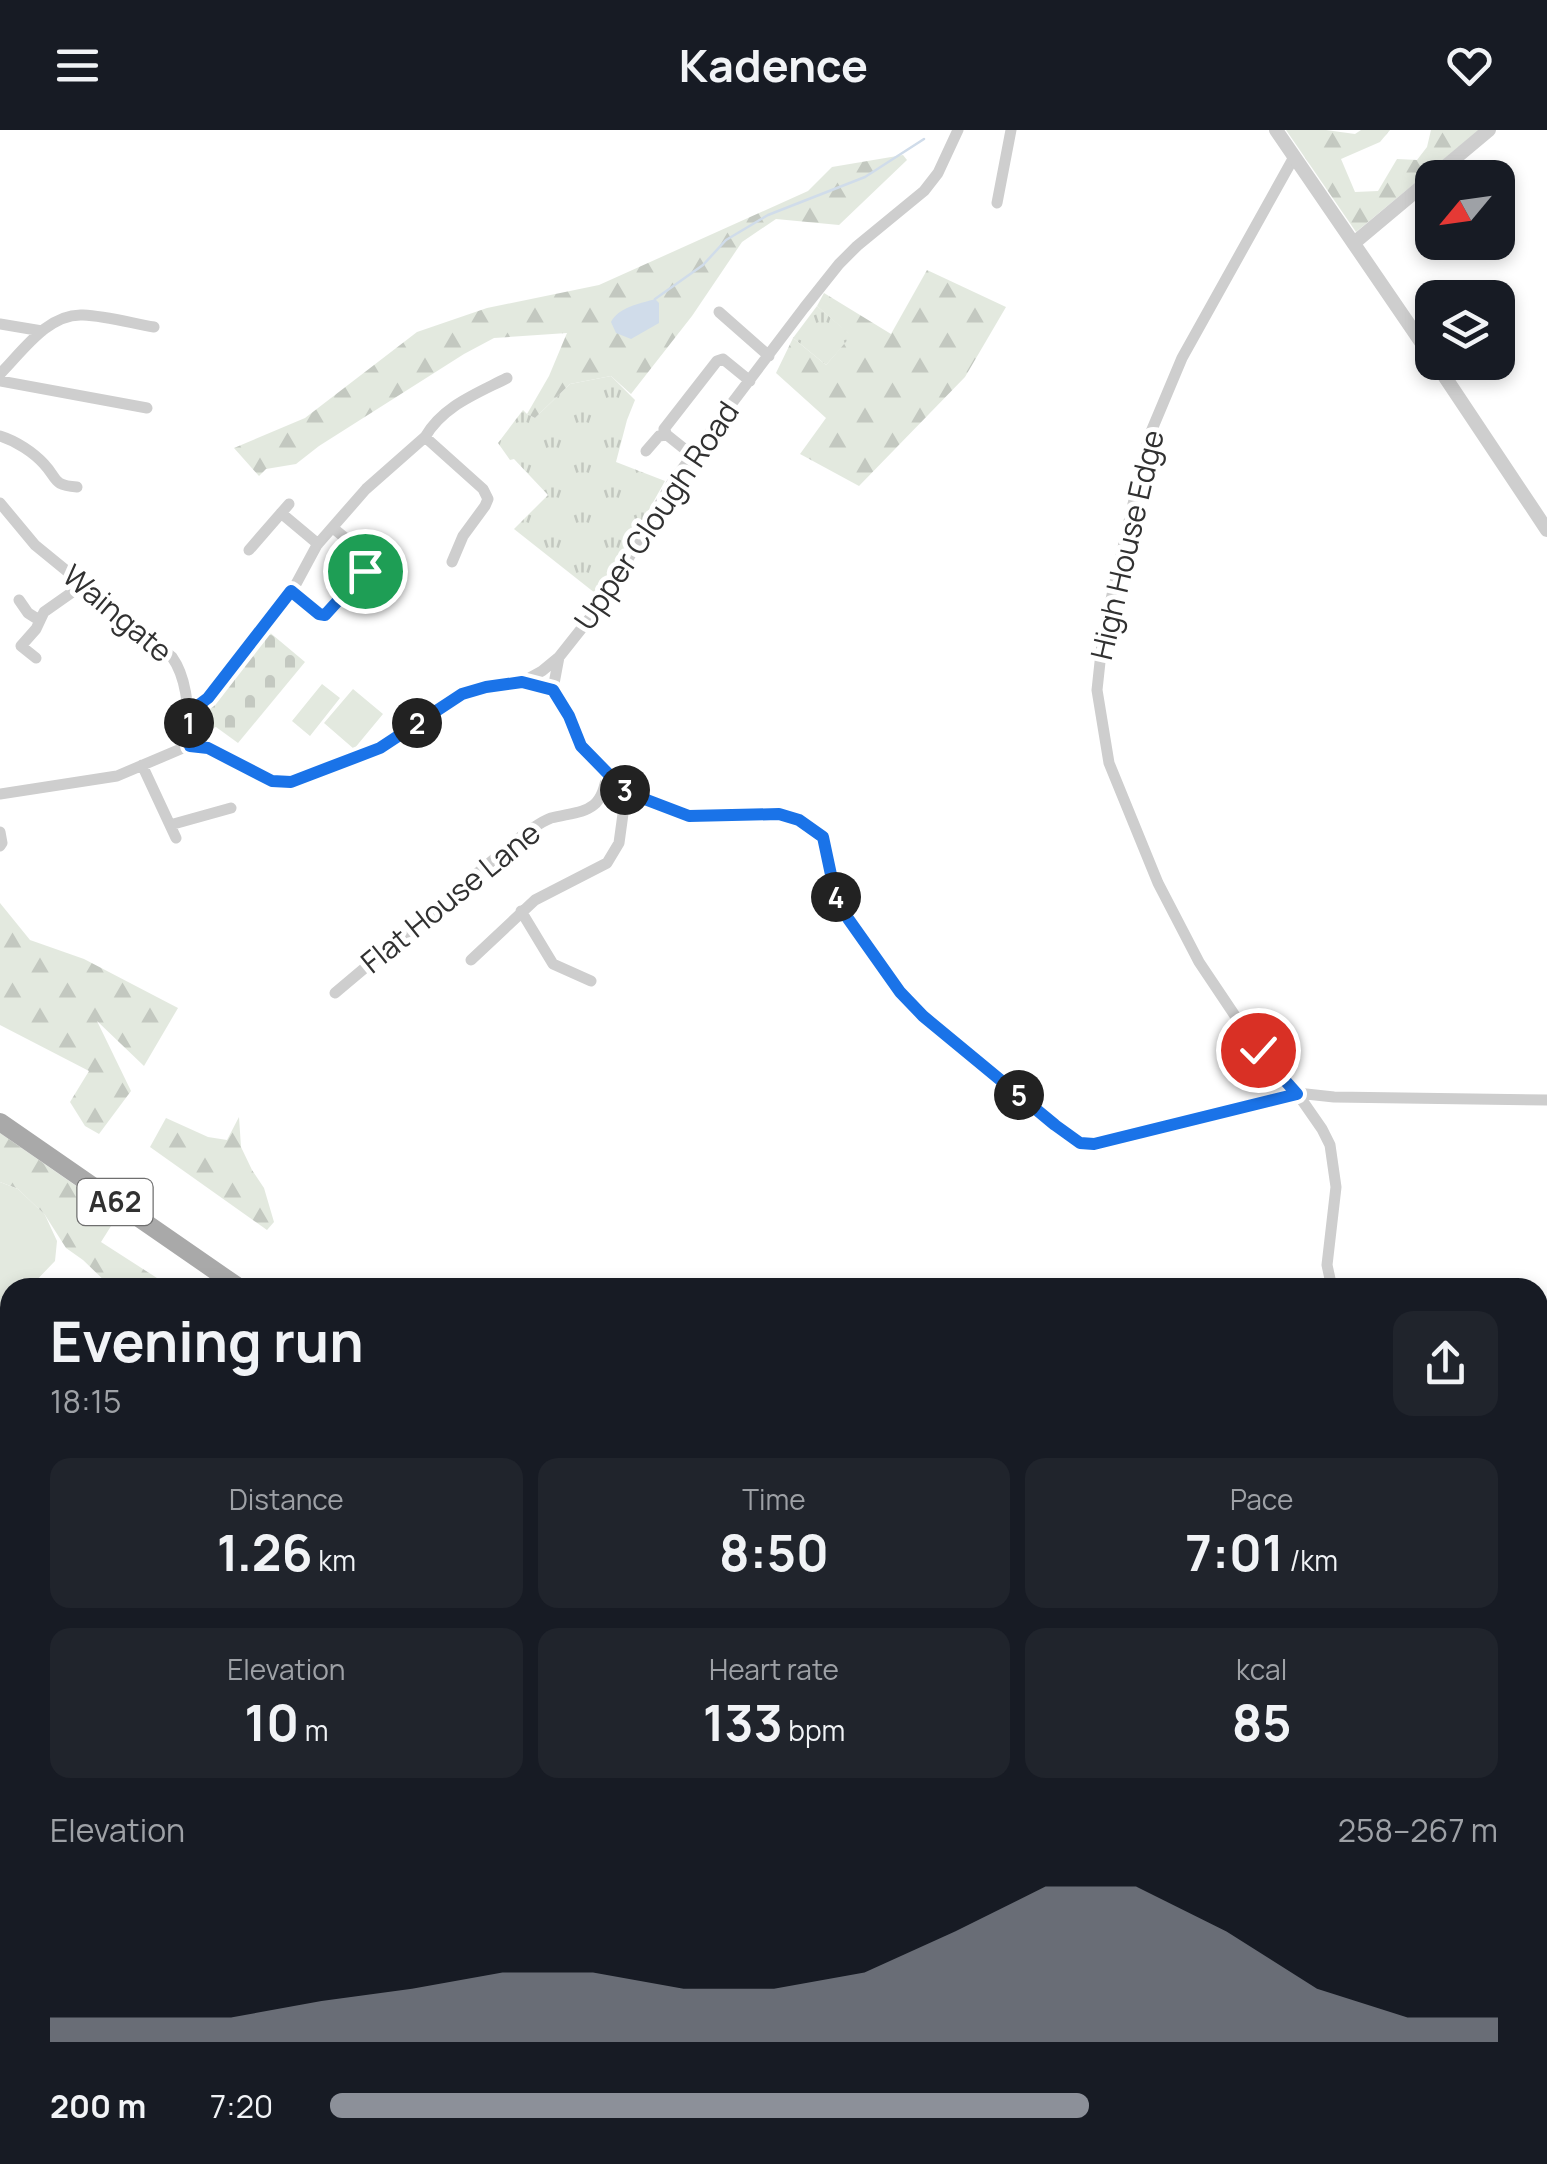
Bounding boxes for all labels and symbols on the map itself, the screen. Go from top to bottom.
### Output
north arrow [1415,160,1515,260]
street label: Upper Clough Road [564,393,748,638]
street label: High House Edge [1080,426,1173,664]
pin [323,529,408,614]
street label: Waingate [54,555,182,671]
pin: 1 [164,698,214,748]
pin: 2 [392,698,442,748]
pin: 3 [600,765,650,815]
street label: Flat House Lane [352,812,548,982]
pin: 4 [811,872,861,922]
pin [1216,1008,1301,1093]
pin: 5 [994,1070,1044,1120]
road number: A62 [78,1179,152,1225]

